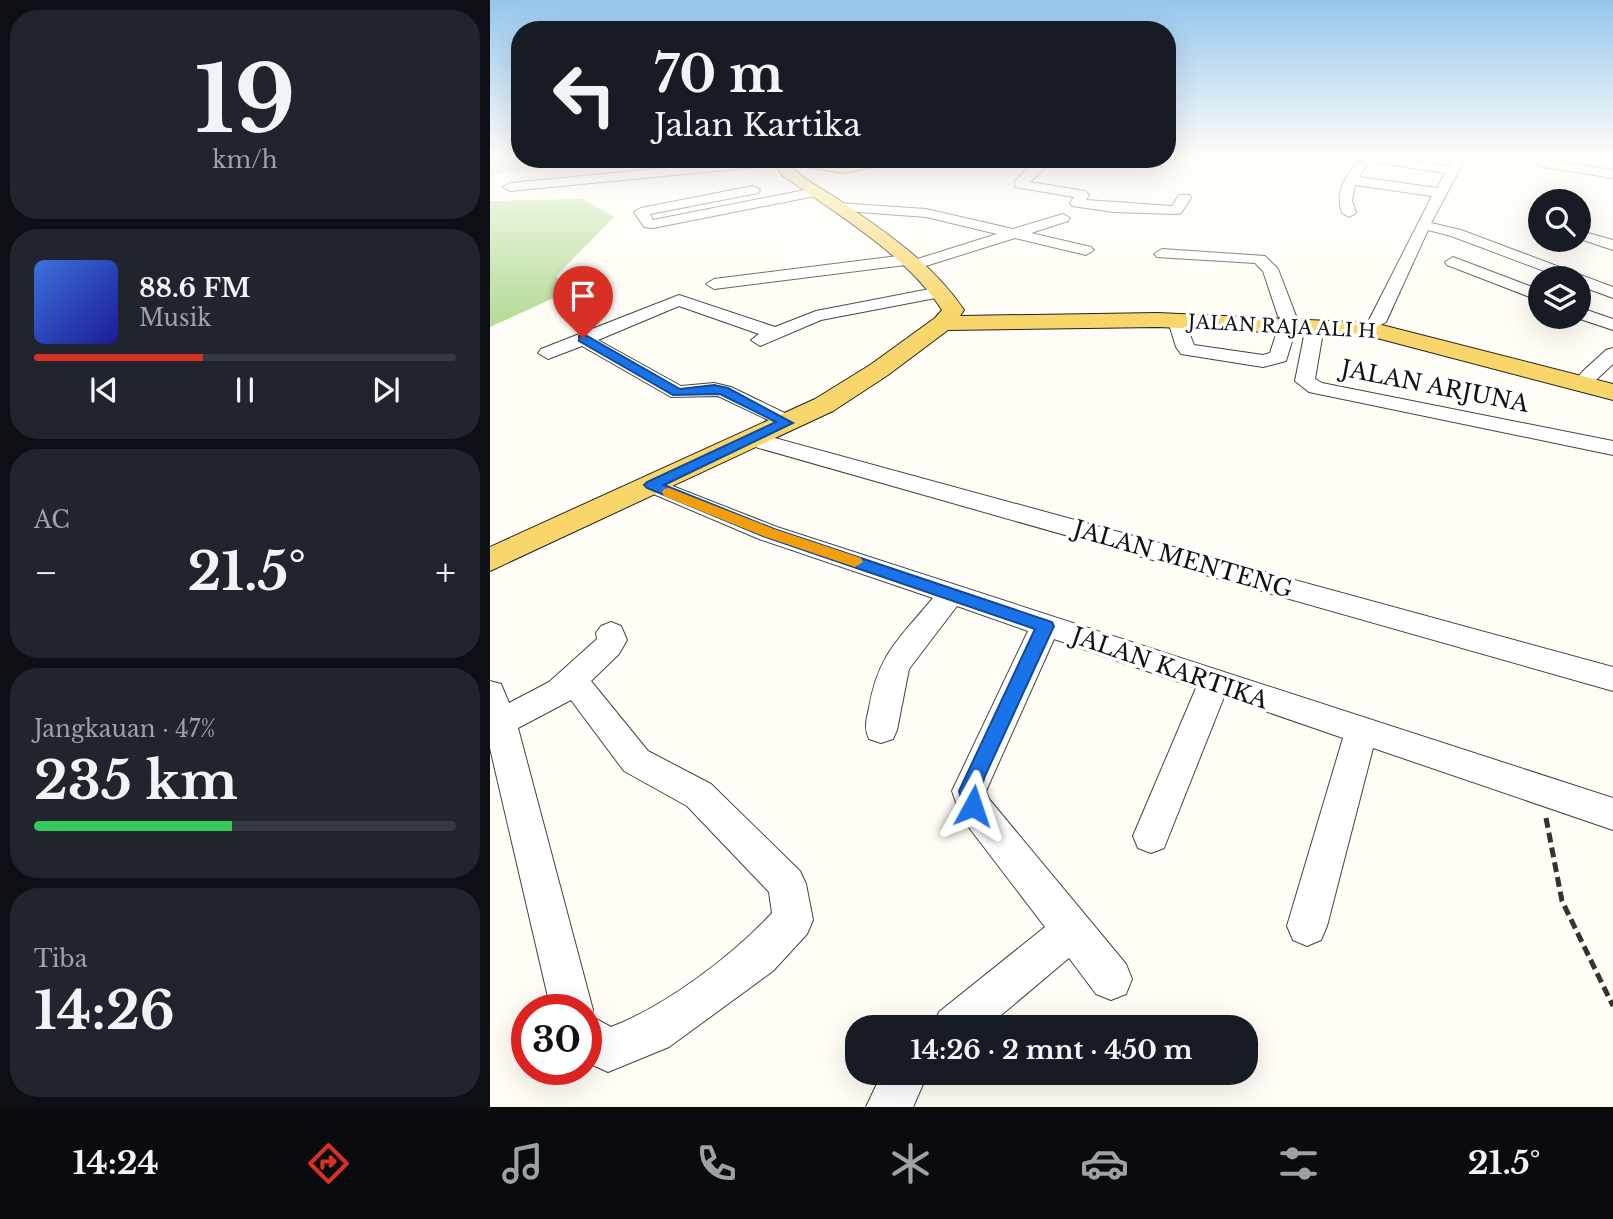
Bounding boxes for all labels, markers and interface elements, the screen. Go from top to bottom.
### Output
text: 19 [194,44,296,157]
text: 70 m [654,44,784,105]
icon: left [539,49,630,140]
text: Jalan Kartika [654,105,861,145]
text: km/h [212,146,278,174]
map controls [1528,189,1591,329]
button: search [1528,189,1591,252]
pin [553,266,613,338]
button: layers [1528,266,1591,329]
text: 88.6 FM [139,272,251,304]
icon: arrive [564,277,602,315]
text: Musik [139,304,211,332]
street label: JALAN RAJA ALI H [1185,310,1376,343]
street label: JALAN ARJUNA [1336,354,1532,418]
icon: previous [85,371,123,409]
icon: pause [226,371,264,409]
icon: next [367,371,405,409]
text: AC [34,506,70,534]
street label: JALAN MENTENG [1067,513,1296,604]
text: 21.5° [187,540,306,604]
text: − [34,549,58,596]
text: + [435,549,456,596]
street label: JALAN KARTIKA [1066,620,1273,715]
text: Jangkauan · 47% [34,715,216,743]
text: 235 km [34,749,238,813]
position arrow [936,769,1010,843]
text: Tiba [34,945,87,973]
text: 14:26 [34,979,175,1043]
speed limit sign: 30 [511,994,602,1085]
text: 14:26 · 2 mnt · 450 m [910,1034,1193,1066]
icon: directions [304,1139,353,1188]
icon: music [498,1139,547,1188]
icon: phone [692,1139,741,1188]
icon: climate [886,1139,935,1188]
icon: car [1080,1139,1129,1188]
icon: filters [1274,1139,1323,1188]
text: 14:24 [72,1143,159,1183]
text: 21.5° [1468,1143,1540,1183]

